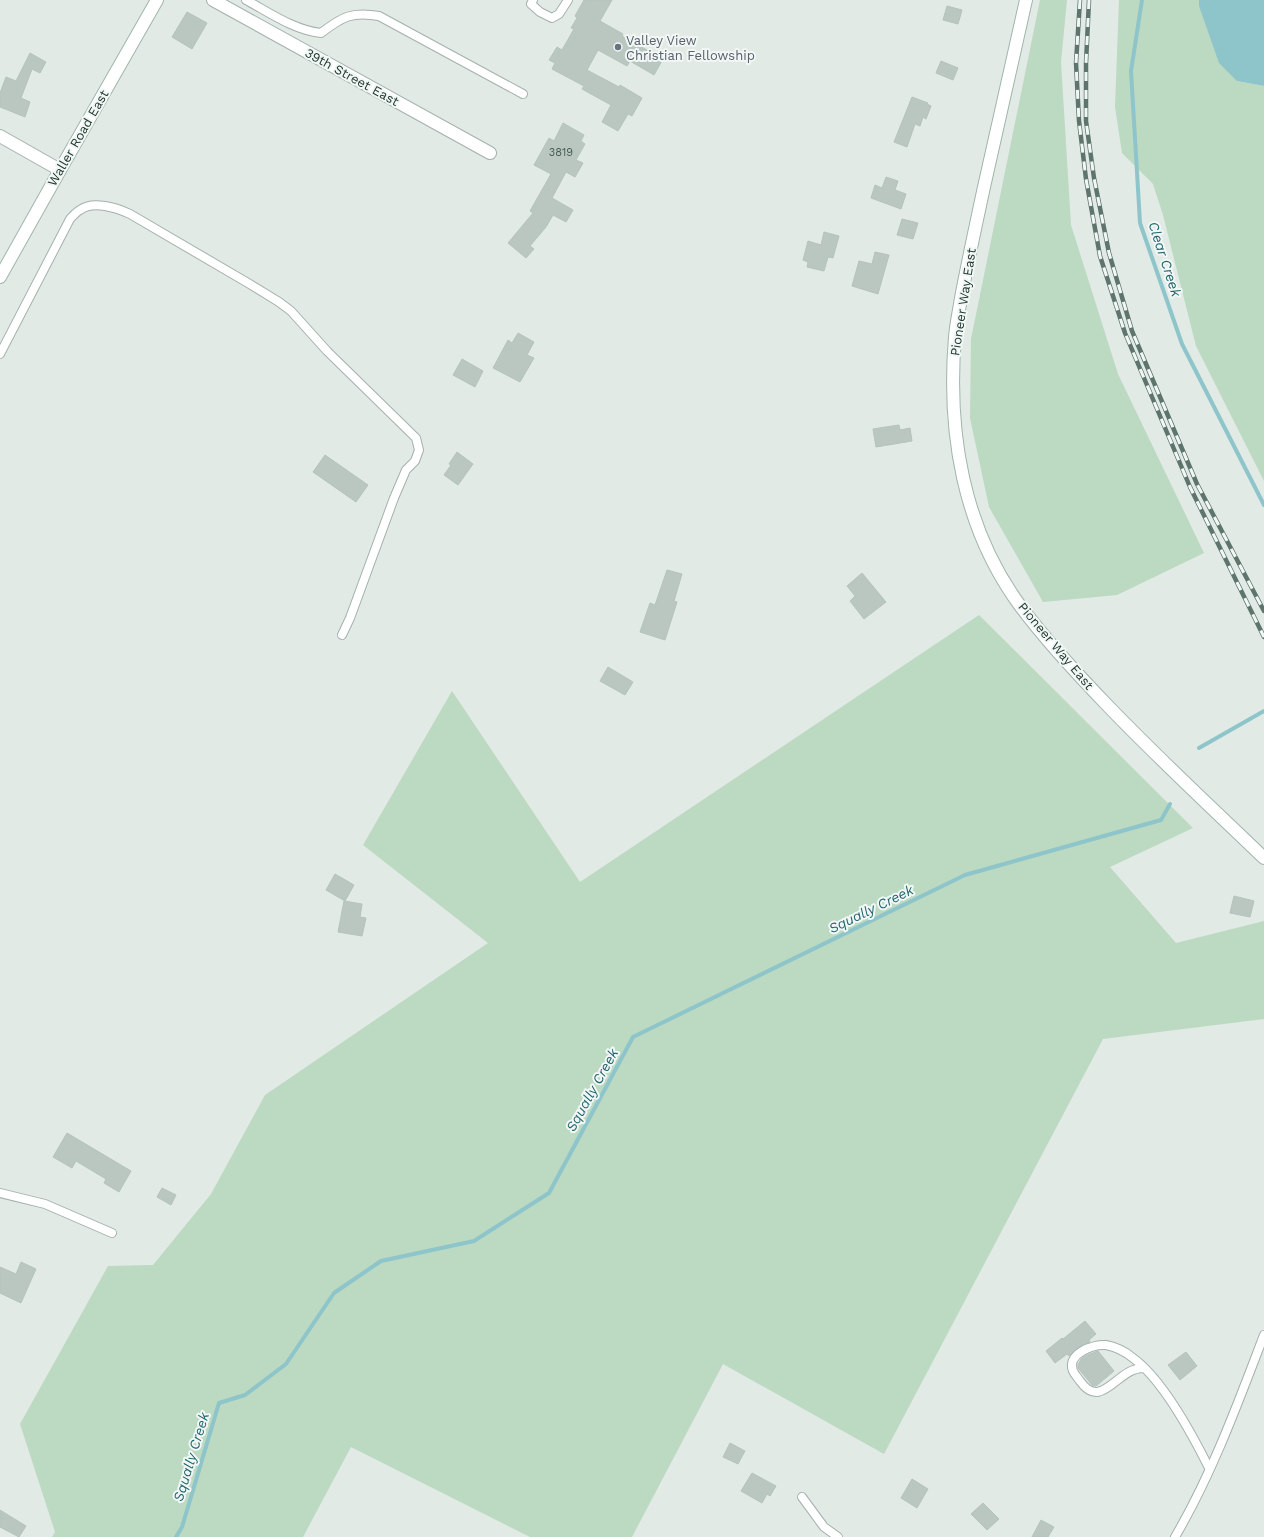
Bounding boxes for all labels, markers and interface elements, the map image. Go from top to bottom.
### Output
place label: Valley View Christian Fellowship [626,33,755,63]
marker: Valley View Christian Fellowship [613,42,623,52]
street label: 39th Street East [302,45,402,109]
street label: Waller Road East [44,87,112,189]
house number: 3819 [549,146,573,159]
water label: Clear Creek [1145,219,1185,299]
street label: Pioneer Way East [947,246,979,357]
street label: Pioneer Way East [1015,599,1097,693]
water label: Squally Creek [826,881,916,936]
water label: Squally Creek [563,1045,622,1134]
water label: Squally Creek [170,1410,212,1503]

